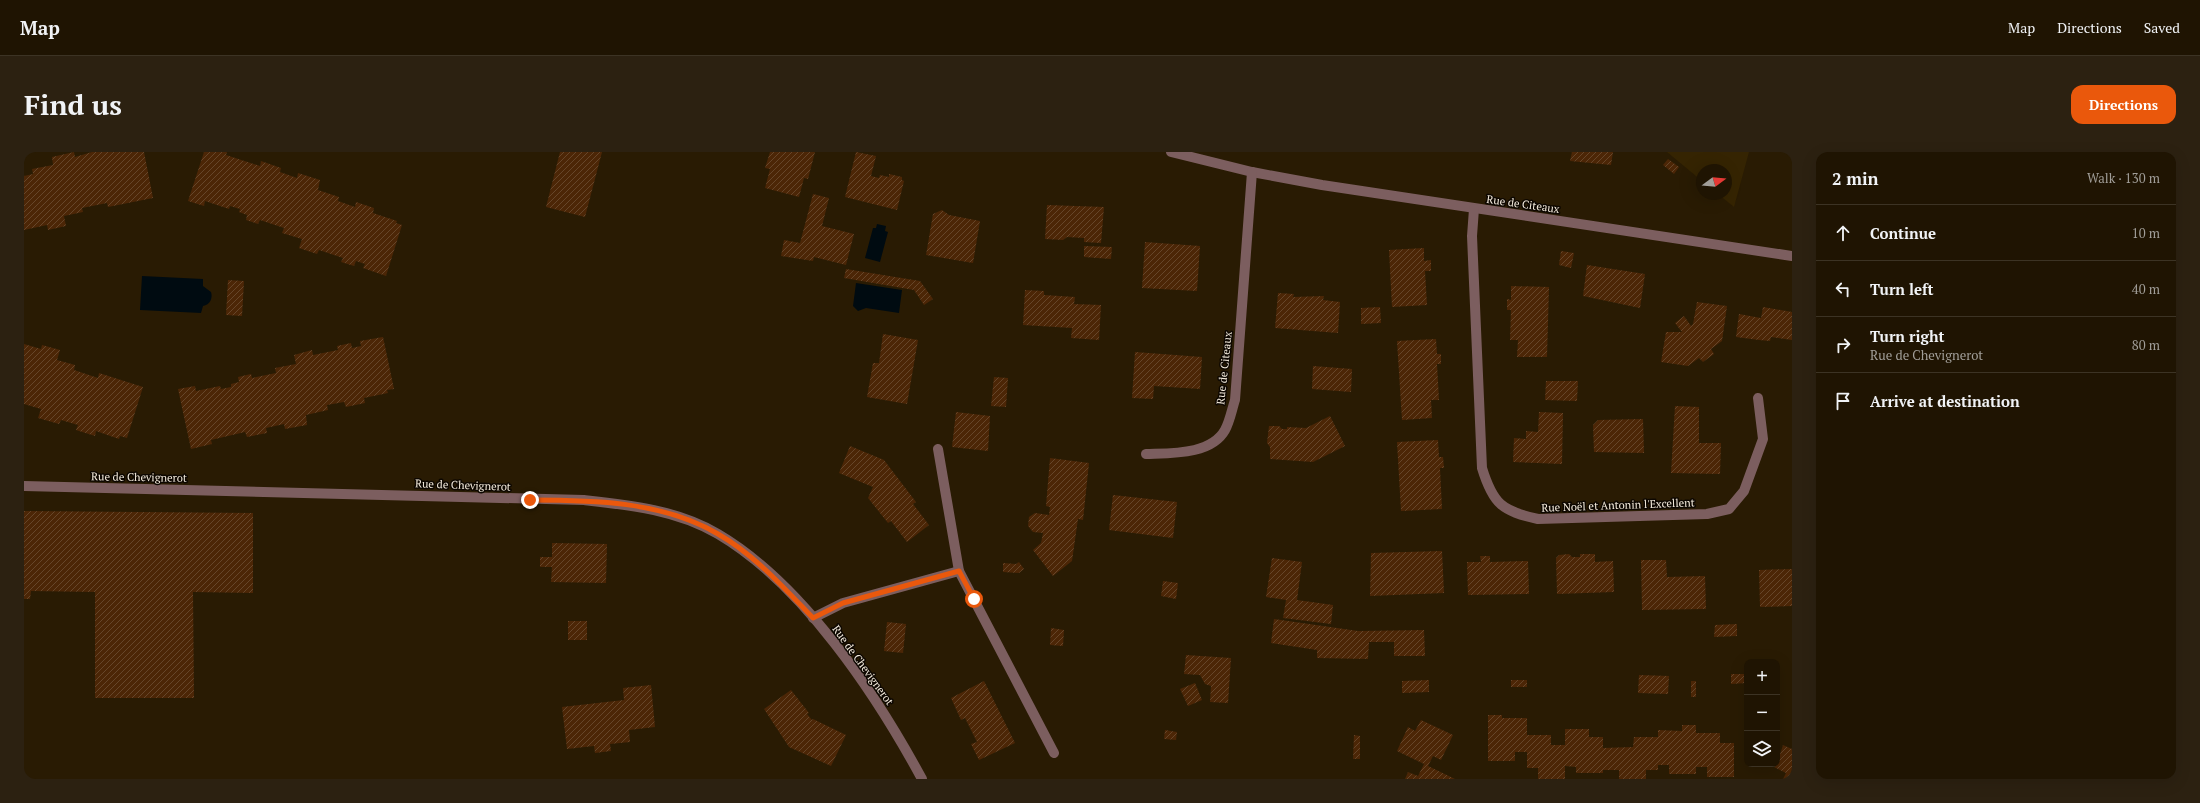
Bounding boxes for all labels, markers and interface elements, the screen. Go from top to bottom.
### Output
text: Map [20,15,60,40]
text: Map [2008,18,2035,37]
text: Directions [2057,18,2122,37]
text: Saved [2144,18,2180,37]
button: Directions [2071,85,2176,124]
text: Find us [24,86,122,123]
north arrow [1696,164,1732,200]
text: 2 min [1832,167,1879,190]
text: Walk · 130 m [2087,169,2160,187]
street label: Rue de Citeaux [1486,192,1561,216]
icon: ahead [1832,222,1854,244]
text: Continue [1870,223,1936,243]
text: 10 m [2132,224,2160,242]
icon: left [1832,278,1854,300]
text: Turn left [1870,279,1934,299]
text: 40 m [2132,280,2160,298]
text: Turn right [1870,326,1945,346]
street label: Rue de Citeaux [1213,330,1235,405]
icon: right [1832,334,1854,356]
text: 80 m [2132,336,2160,354]
text: Rue de Chevignerot [1870,346,1983,364]
icon: arrive [1832,390,1854,412]
text: Arrive at destination [1870,391,2020,411]
street label: Rue de Chevignerot [91,469,187,485]
street label: Rue de Chevignerot [415,476,511,494]
route end [521,491,539,509]
street label: Rue Noël et Antonin l'Excellent [1541,495,1695,515]
route start [965,590,983,608]
street label: Rue de Chevignerot [829,622,897,708]
map controls [1744,659,1780,767]
button: + [1744,659,1780,695]
button: − [1744,695,1780,731]
button: layers [1744,731,1780,767]

